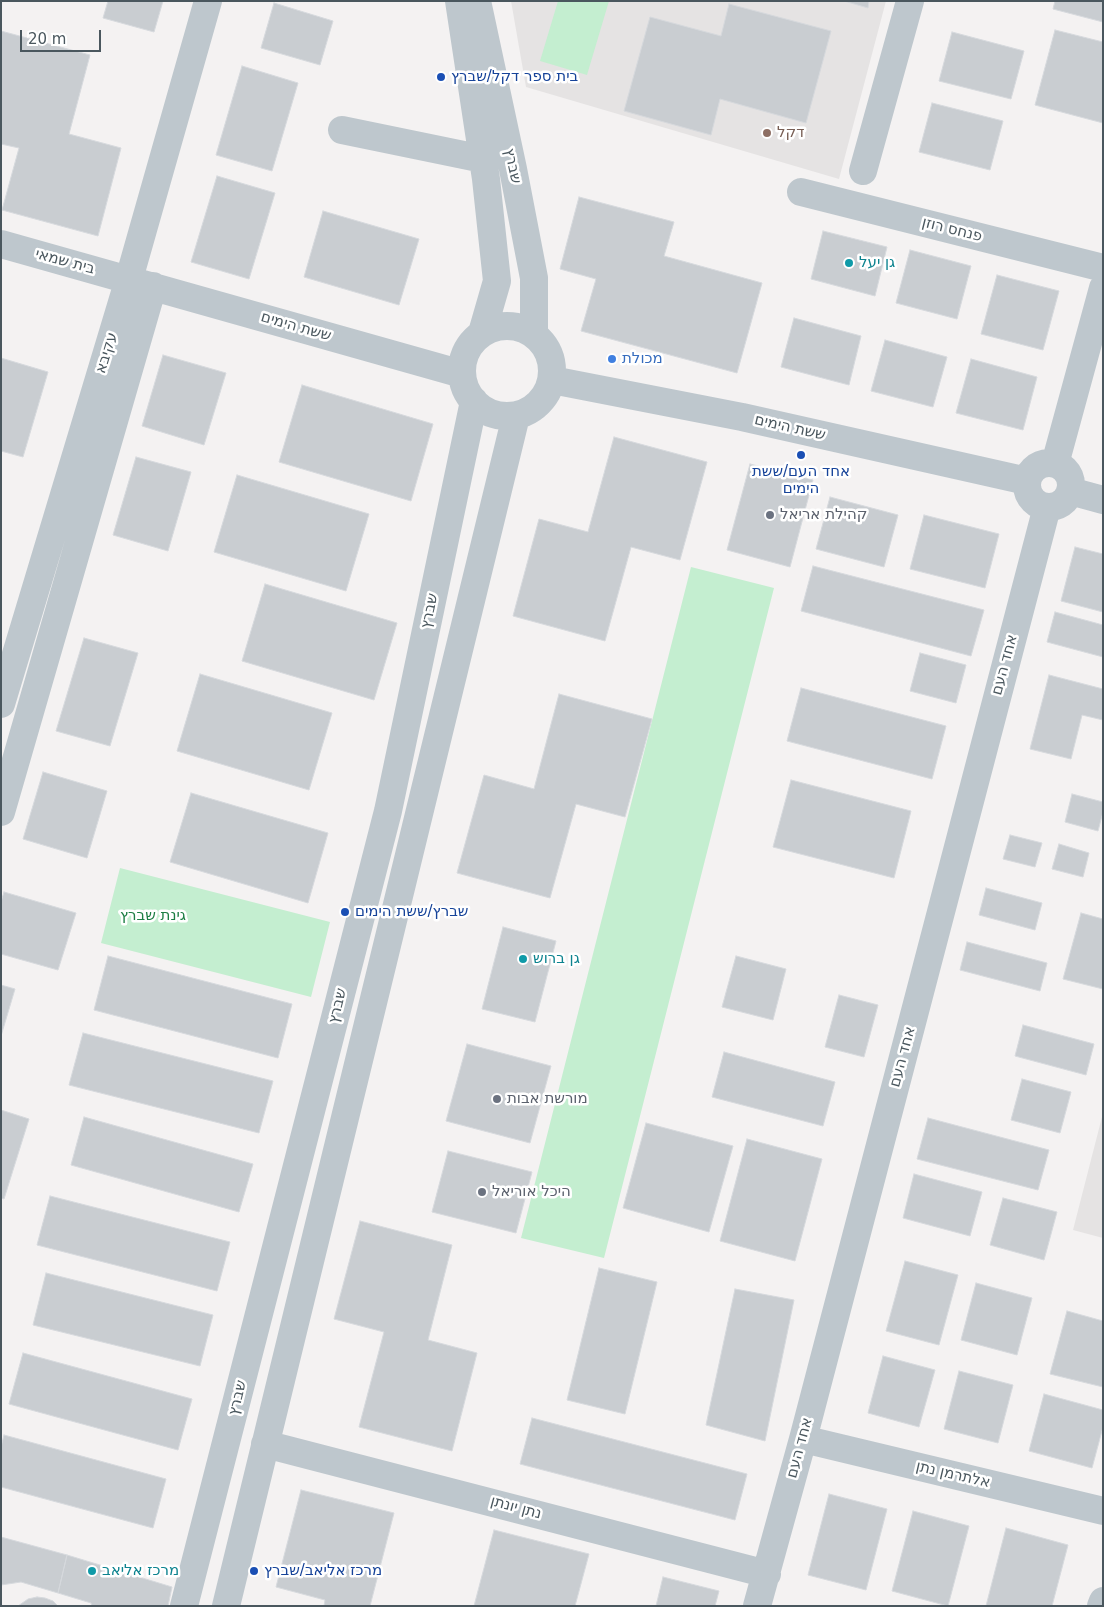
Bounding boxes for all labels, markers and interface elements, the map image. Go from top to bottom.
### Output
scale bar [22,20,104,52]
text: 20 m [28,30,66,48]
place label: בית ספר דקל/שברץ [451,68,578,86]
marker: בית ספר דקל/שברץ [435,71,447,83]
place label: דקל [777,124,804,142]
marker: דקל [761,127,773,139]
street label: שברץ [499,147,525,185]
street label: פנחס רוזן [920,214,984,246]
street label: בית שמאי [33,245,97,279]
place label: גן יעל [859,254,895,272]
marker: גן יעל [843,257,855,269]
street label: ששת הימים [259,308,333,346]
street label: עקיבא [92,330,122,376]
place label: מכולת [622,350,663,368]
marker: מכולת [606,353,618,365]
street label: ששת הימים [753,411,827,445]
marker: אחד העם/ששת הימים [795,449,807,461]
place label: אחד העם/ששת הימים [752,463,850,498]
place label: קהילת אריאל [780,506,867,524]
marker: קהילת אריאל [764,509,776,521]
street label: שברץ [417,592,443,630]
street label: אחד העם [988,633,1022,697]
place label: שברץ/ששת הימים [355,903,468,921]
marker: שברץ/ששת הימים [339,906,351,918]
park label: גינת שברץ [120,907,186,925]
place label: גן ברוש [533,950,580,968]
marker: גן ברוש [517,953,529,965]
street label: שברץ [325,986,351,1026]
street label: אחד העם [886,1025,920,1089]
place label: מורשת אבות [507,1090,588,1108]
marker: מורשת אבות [491,1093,503,1105]
place label: היכל אוריאל [492,1183,571,1201]
marker: היכל אוריאל [476,1186,488,1198]
street label: שברץ [225,1378,251,1418]
street label: אחד העם [783,1416,817,1480]
street label: אלתרמן נתן [914,1458,992,1492]
street label: נתן יונתן [489,1493,543,1523]
place label: מרכז אליאב [102,1562,179,1580]
place label: מרכז אליאב/שברץ [264,1562,382,1580]
marker: מרכז אליאב [86,1565,98,1577]
marker: מרכז אליאב/שברץ [248,1565,260,1577]

